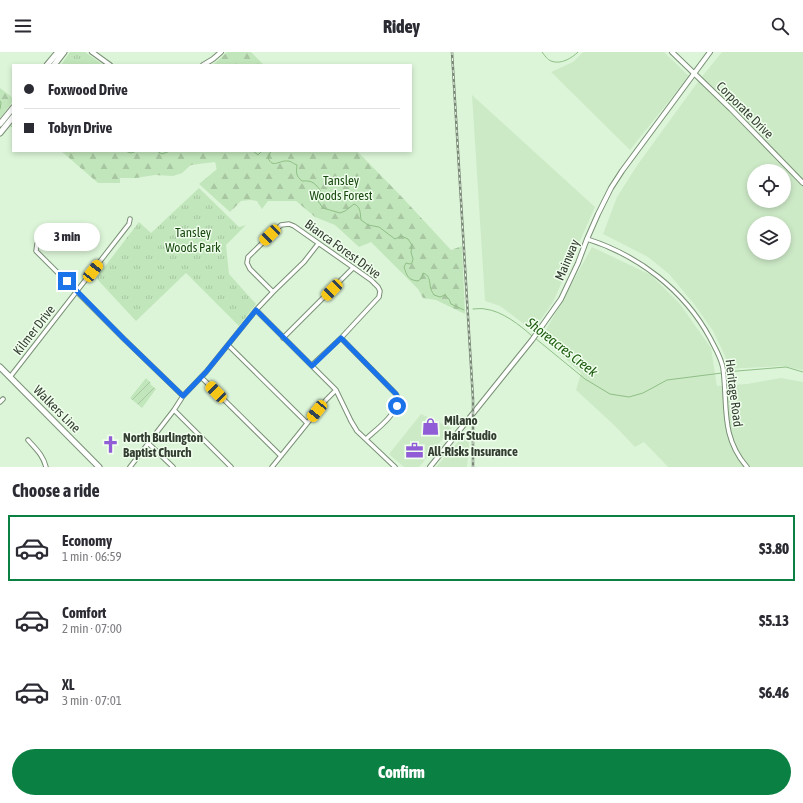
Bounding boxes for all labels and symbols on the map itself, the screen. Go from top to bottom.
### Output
street label: Corporate Drive [713,78,777,142]
park label: Tansley Woods Forest [310,173,373,203]
street label: Bianca Forest Drive [302,216,384,282]
car [257,222,283,248]
callout: 3 min [34,223,100,251]
park label: Tansley Woods Park [165,225,221,255]
street label: Mainway [552,237,583,283]
car [81,258,105,284]
route end [58,272,76,290]
car [319,277,345,303]
street label: Kilmer Drive [10,302,58,358]
water label: Shoreacres Creek [522,314,602,380]
street label: Heritage Road [722,358,746,428]
car [203,379,229,405]
street label: Walkers Line [30,382,84,436]
route start [388,397,406,415]
car [305,398,329,424]
place label: Milano Hair Studio [444,413,497,443]
shop icon: Milano Hair Studio [421,417,441,437]
place label: North Burlington Baptist Church [123,430,203,460]
church icon: North Burlington Baptist Church [100,434,120,454]
office icon: All-Risks Insurance [405,441,425,461]
place label: All-Risks Insurance [427,444,518,459]

